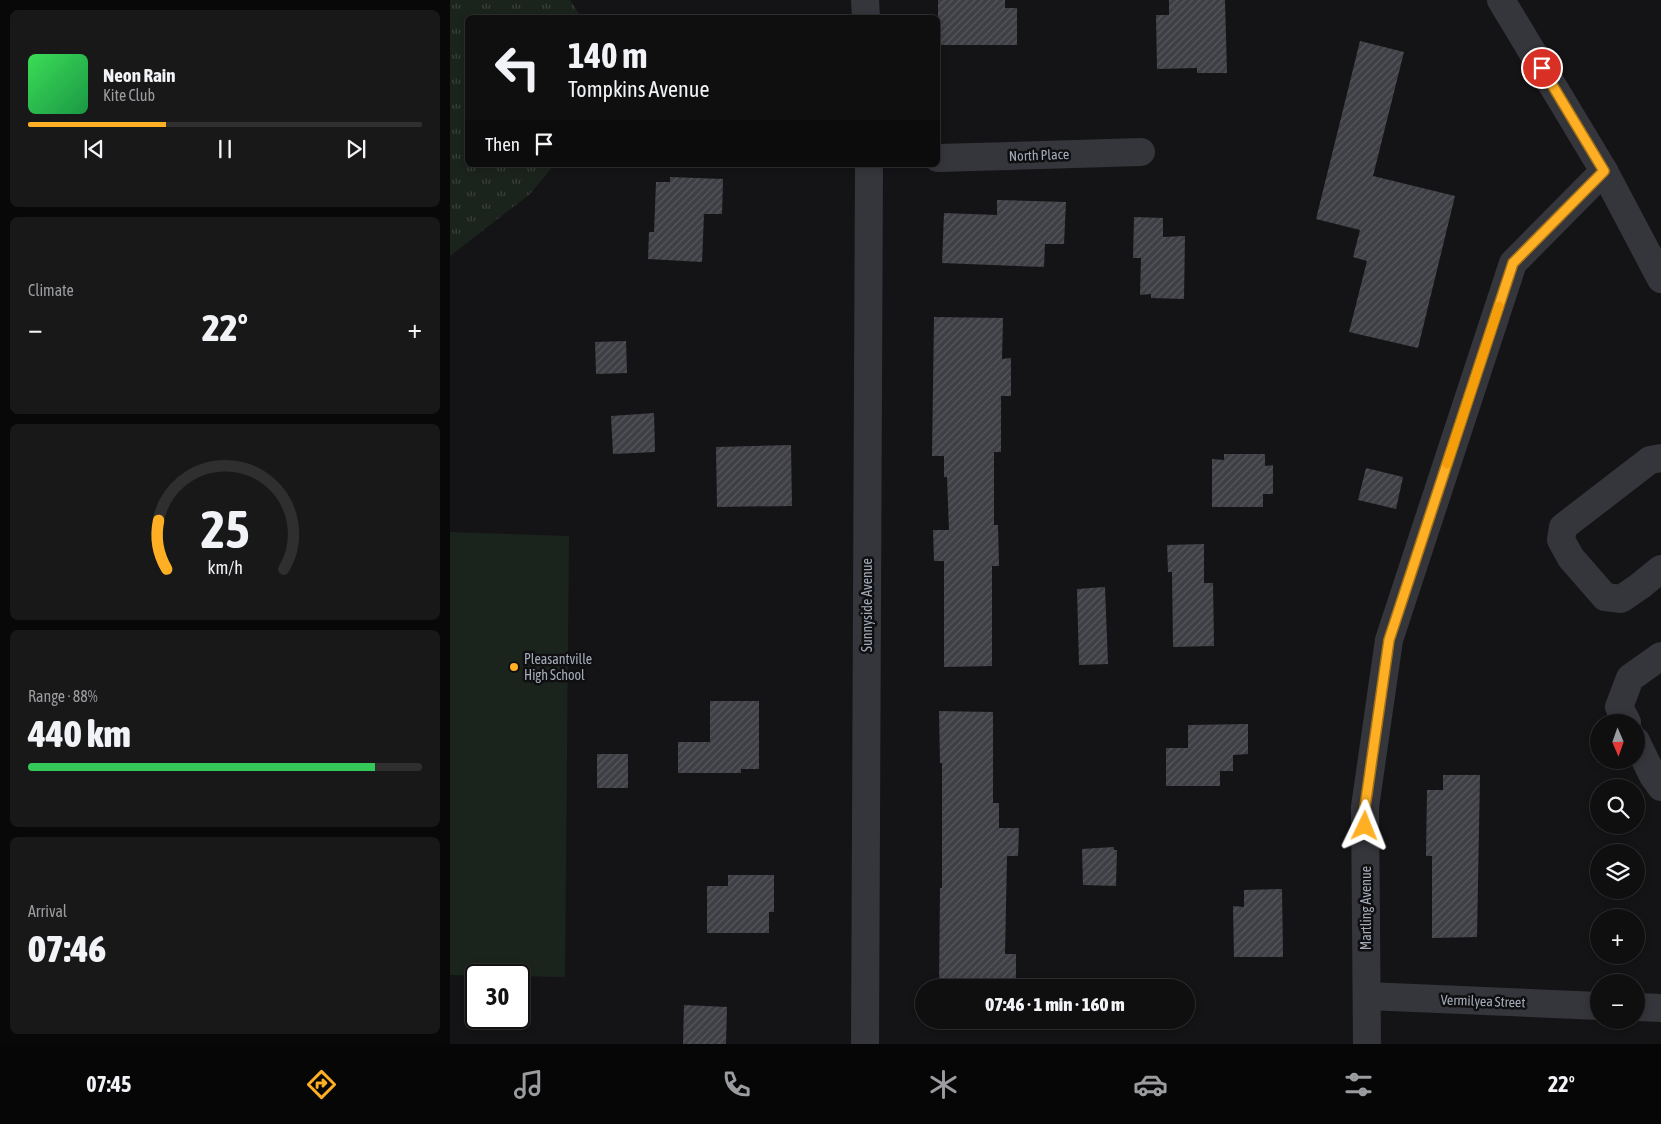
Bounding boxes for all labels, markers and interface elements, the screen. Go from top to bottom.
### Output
icon: left [485,35,550,100]
text: 140 m [568,35,647,75]
pin [1521,47,1563,89]
icon: arrive [1528,54,1556,82]
text: Neon Rain [103,64,175,86]
text: Tompkins Avenue [568,76,709,102]
text: Kite Club [103,86,155,104]
icon: arrive [530,130,558,158]
text: Then [485,133,520,155]
icon: previous [80,135,108,163]
icon: pause [211,135,239,163]
icon: next [342,135,370,163]
street label: North Place [1009,146,1069,164]
text: Climate [28,281,74,299]
text: 22° [202,306,248,349]
text: − [28,312,43,344]
text: + [407,312,422,344]
text: 25 [201,499,249,559]
text: km/h [207,557,243,578]
street label: Sunnyside Avenue [859,558,875,652]
place label: Pleasantville High School [524,651,592,683]
marker: Pleasantville High School [508,661,520,673]
text: Range · 88% [28,687,98,705]
text: 440 km [28,712,131,755]
north arrow [1590,714,1645,769]
map controls [1590,714,1645,1029]
button: search [1590,779,1645,834]
position arrow [1338,799,1390,851]
button: layers [1590,844,1645,899]
street label: Martling Avenue [1358,866,1374,950]
text: Arrival [28,902,67,920]
button: + [1590,909,1645,964]
text: 07:46 [28,927,106,970]
speed limit sign: 30 [465,964,530,1029]
button: − [1590,974,1645,1029]
street label: Vermilyea Street [1440,992,1526,1010]
text: 07:46 · 1 min · 160 m [985,993,1125,1015]
icon: directions [304,1067,339,1102]
icon: music [511,1067,546,1102]
icon: phone [719,1067,754,1102]
icon: climate [926,1067,961,1102]
icon: car [1133,1067,1168,1102]
icon: filters [1341,1067,1376,1102]
text: 07:45 [86,1071,131,1097]
text: 22° [1548,1071,1575,1097]

